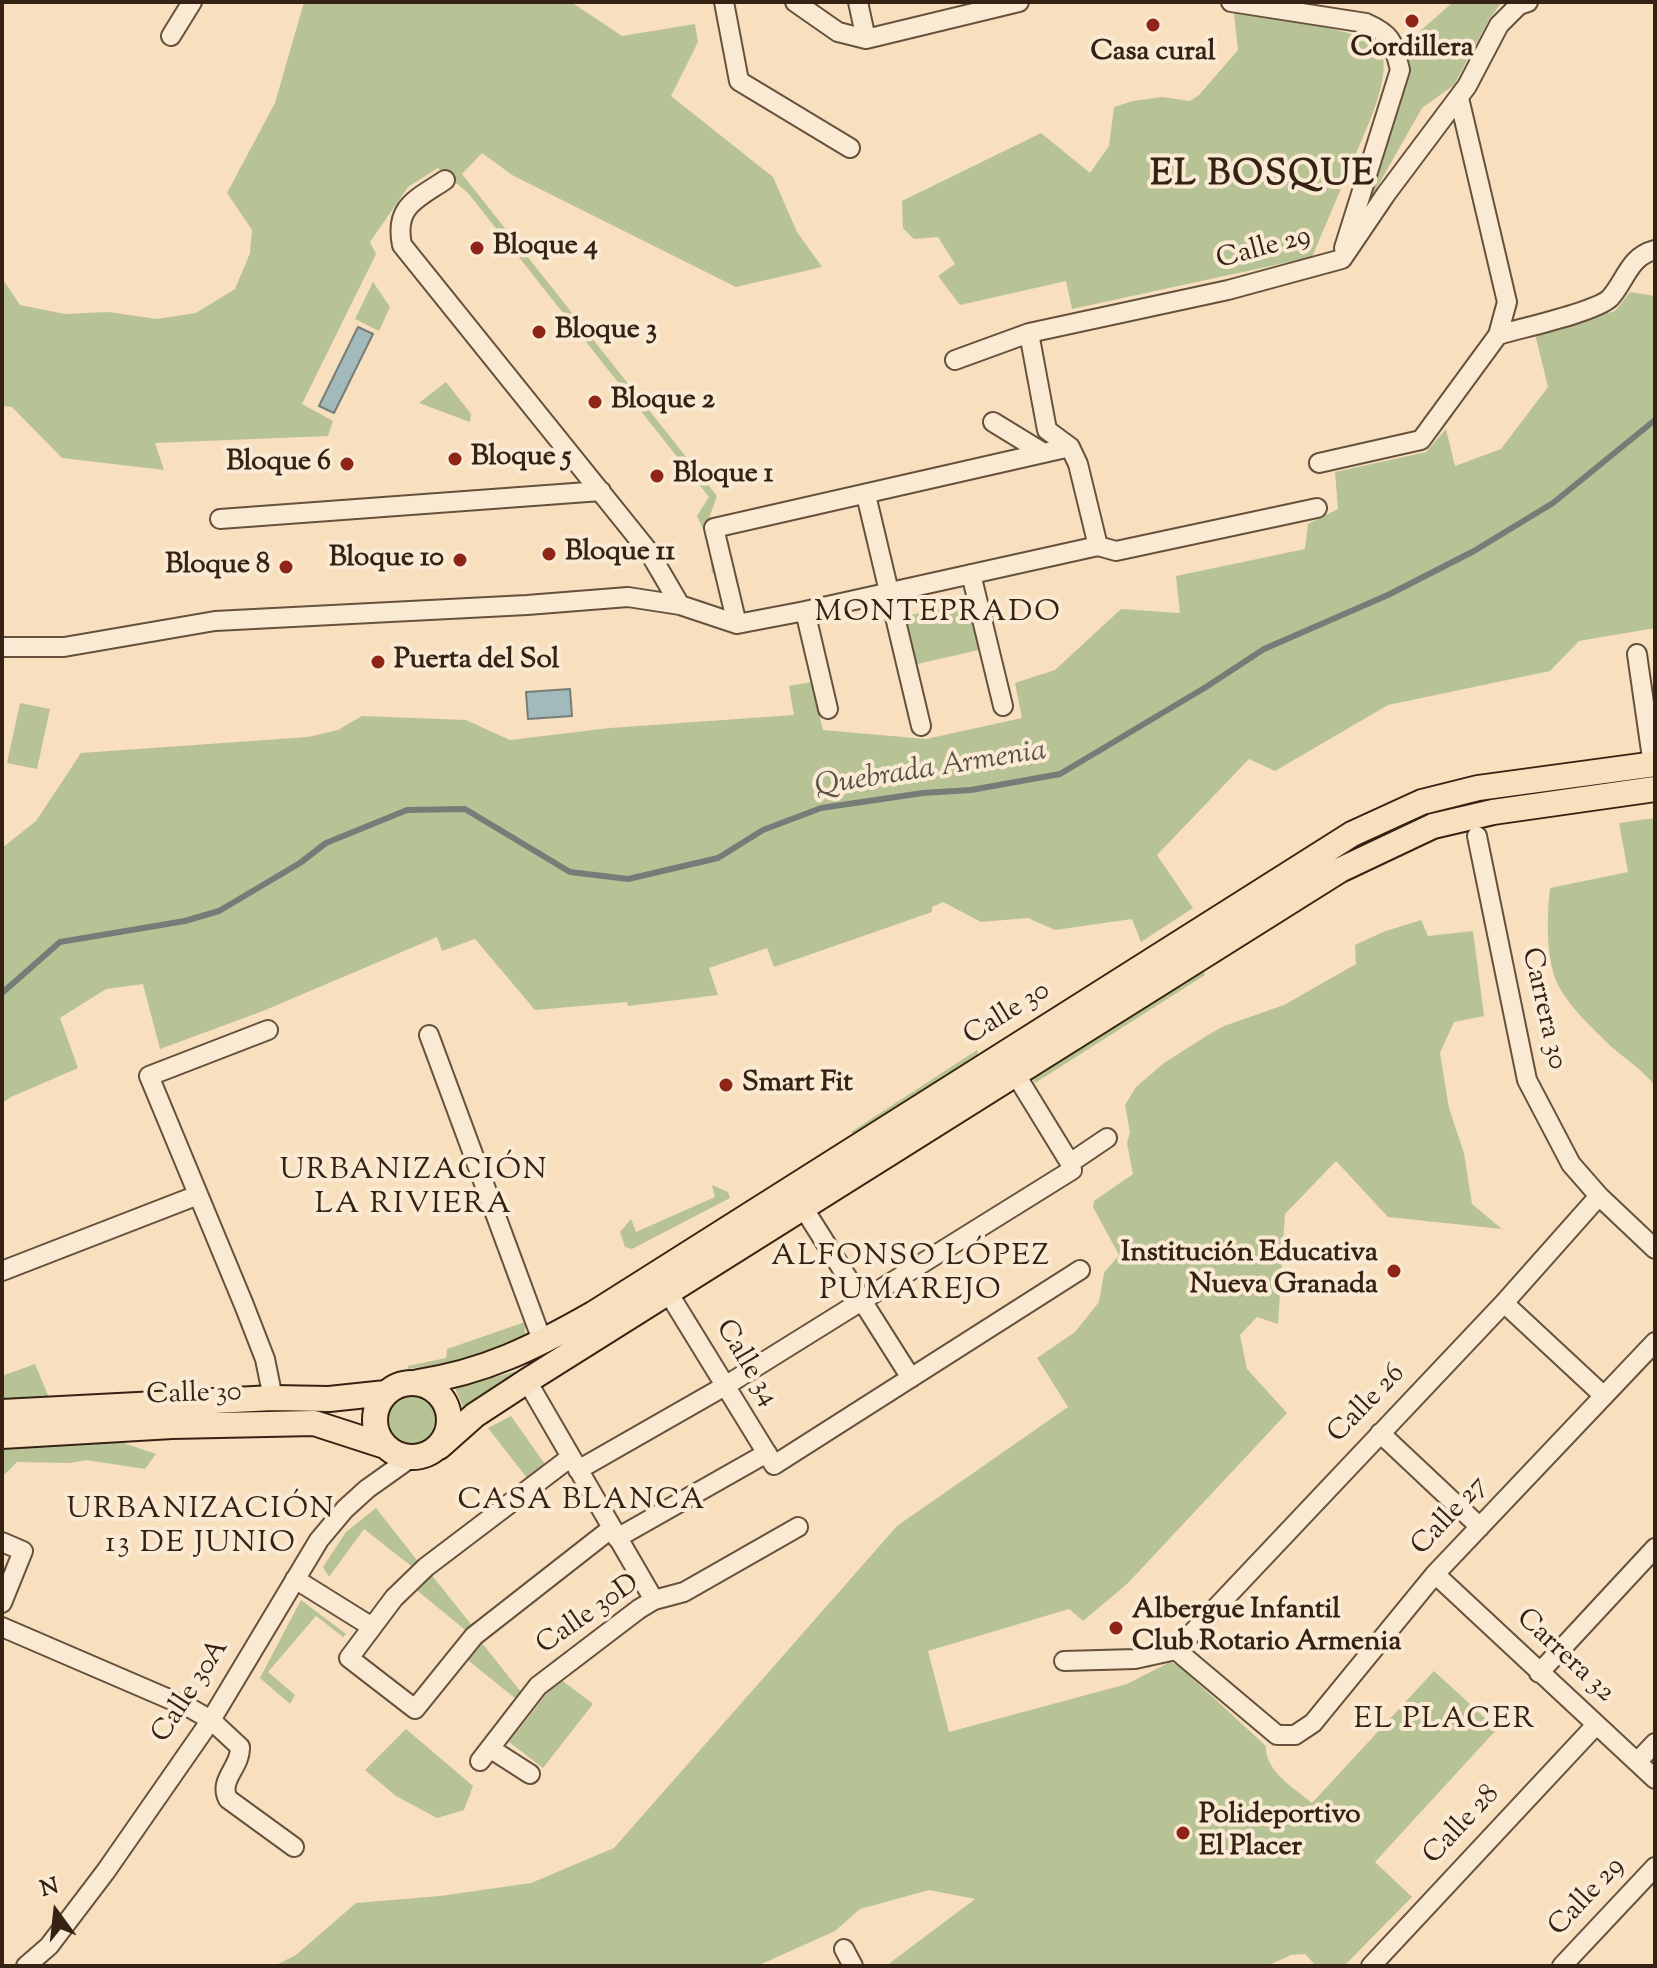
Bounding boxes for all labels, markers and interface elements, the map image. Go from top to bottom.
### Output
marker: Cordillera [1403,12,1421,30]
marker: Casa cural [1144,16,1162,34]
place label: Cordillera [1350,33,1474,67]
place label: Casa cural [1091,37,1215,71]
district label: EL BOSQUE [1150,156,1376,200]
street label: Calle 29 [1213,221,1315,279]
place label: Bloque 4 [493,231,598,265]
marker: Bloque 4 [468,239,486,257]
place label: Bloque 3 [555,315,657,349]
marker: Bloque 3 [530,323,548,341]
place label: Bloque 2 [611,385,715,419]
marker: Bloque 2 [586,393,604,411]
place label: Bloque 5 [471,442,571,476]
place label: Bloque 6 [226,447,331,481]
marker: Bloque 5 [446,450,464,468]
marker: Bloque 6 [338,455,356,473]
place label: Bloque 1 [673,459,773,493]
marker: Bloque 1 [648,467,666,485]
place label: Bloque 11 [565,537,675,571]
place label: Bloque 10 [329,543,444,577]
marker: Bloque 11 [540,545,558,563]
place label: Bloque 8 [165,550,270,584]
marker: Bloque 10 [451,551,469,569]
marker: Bloque 8 [277,558,295,576]
district label: MONTEPRADO [814,597,1062,633]
place label: Puerta del Sol [394,645,559,679]
marker: Puerta del Sol [369,653,387,671]
water label: Quebrada Armenia [813,735,1049,807]
street label: Carrera 30 [1512,945,1572,1073]
street label: Calle 30 [959,975,1057,1055]
place label: Smart Fit [742,1068,853,1102]
marker: Smart Fit [717,1076,735,1094]
district label: URBANIZACIÓN LA RIVIERA [279,1155,549,1226]
place label: Institución Educativa Nueva Granada [1121,1238,1378,1304]
district label: ALFONSO LÓPEZ PUMAREJO [771,1241,1051,1312]
marker: Institución Educativa Nueva Granada [1385,1262,1403,1280]
street label: Calle 34 [706,1315,784,1413]
street label: Calle 26 [1322,1359,1414,1451]
street label: Calle 30 [146,1378,242,1414]
street label: Calle 27 [1406,1470,1496,1564]
district label: CASA BLANCA [457,1485,707,1521]
district label: URBANIZACIÓN 13 DE JUNIO [66,1494,336,1564]
street label: Calle 30D [531,1569,647,1663]
place label: Albergue Infantil Club Rotario Armenia [1132,1595,1401,1661]
street label: Carrera 32 [1508,1603,1620,1711]
marker: Albergue Infantil Club Rotario Armenia [1107,1619,1125,1637]
street label: Calle 30A [146,1634,238,1750]
district label: EL PLACER [1354,1704,1536,1740]
street label: Calle 28 [1418,1779,1508,1873]
place label: Polideportivo El Placer [1199,1800,1361,1866]
marker: Polideportivo El Placer [1174,1824,1192,1842]
street label: Calle 29 [1543,1851,1633,1945]
text: N [37,1871,62,1907]
north arrow [16,1872,96,1952]

